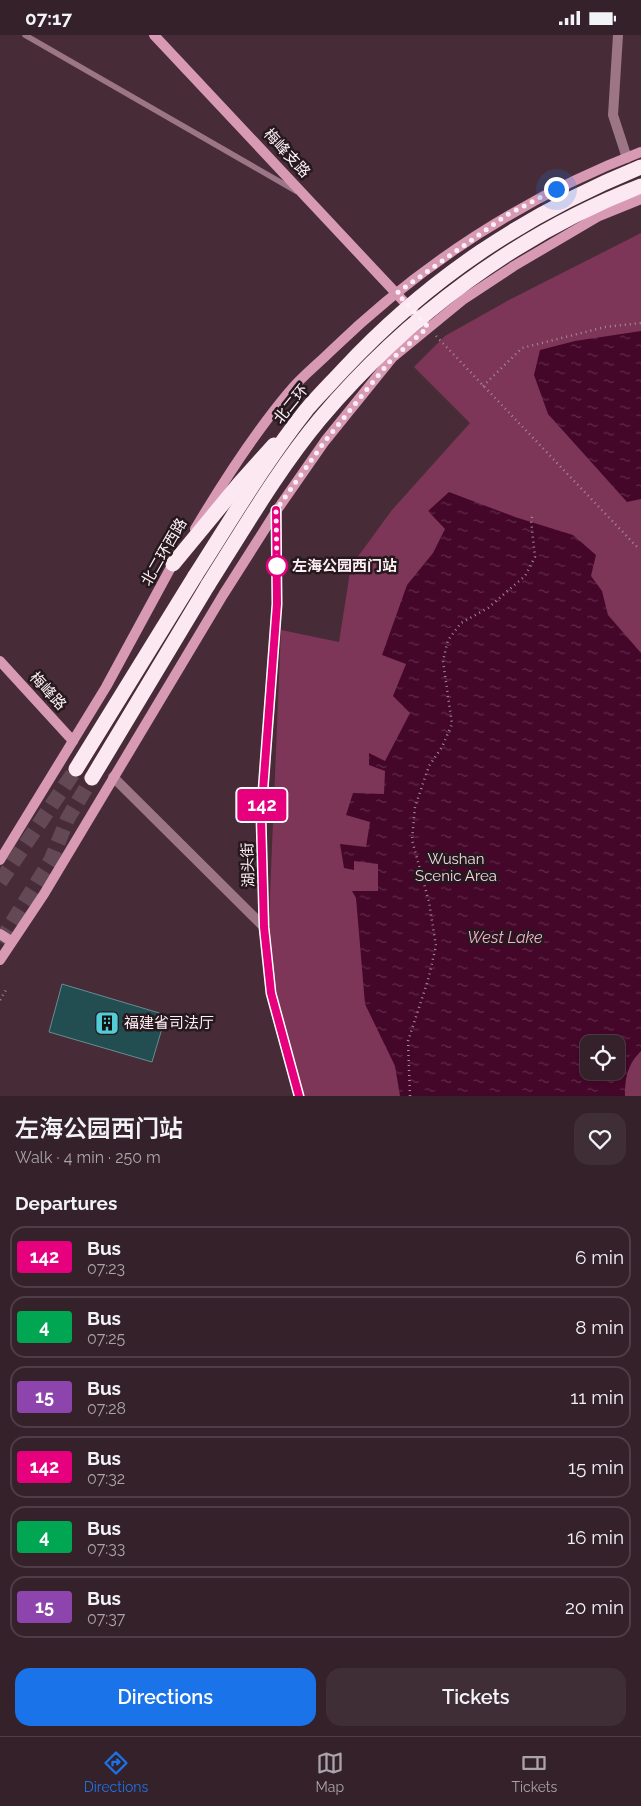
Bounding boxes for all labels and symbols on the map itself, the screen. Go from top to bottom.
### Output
street label: 梅峰支路 [260,125,314,181]
your location [544,177,569,202]
street label: 北二环 [270,381,312,427]
street label: 北二环西路 [137,515,191,589]
marker: 左海公园西门站 [266,555,288,577]
place label: 左海公园西门站 [292,557,397,575]
street label: 梅峰路 [26,668,70,714]
line badge: 142 [233,789,291,821]
street label: 湖头街 [238,842,258,888]
park label: Wushan Scenic Area [415,850,497,885]
water label: West Lake [467,928,543,947]
building icon: 福建省司法厅 [94,1010,120,1036]
place label: 福建省司法厅 [124,1014,214,1032]

